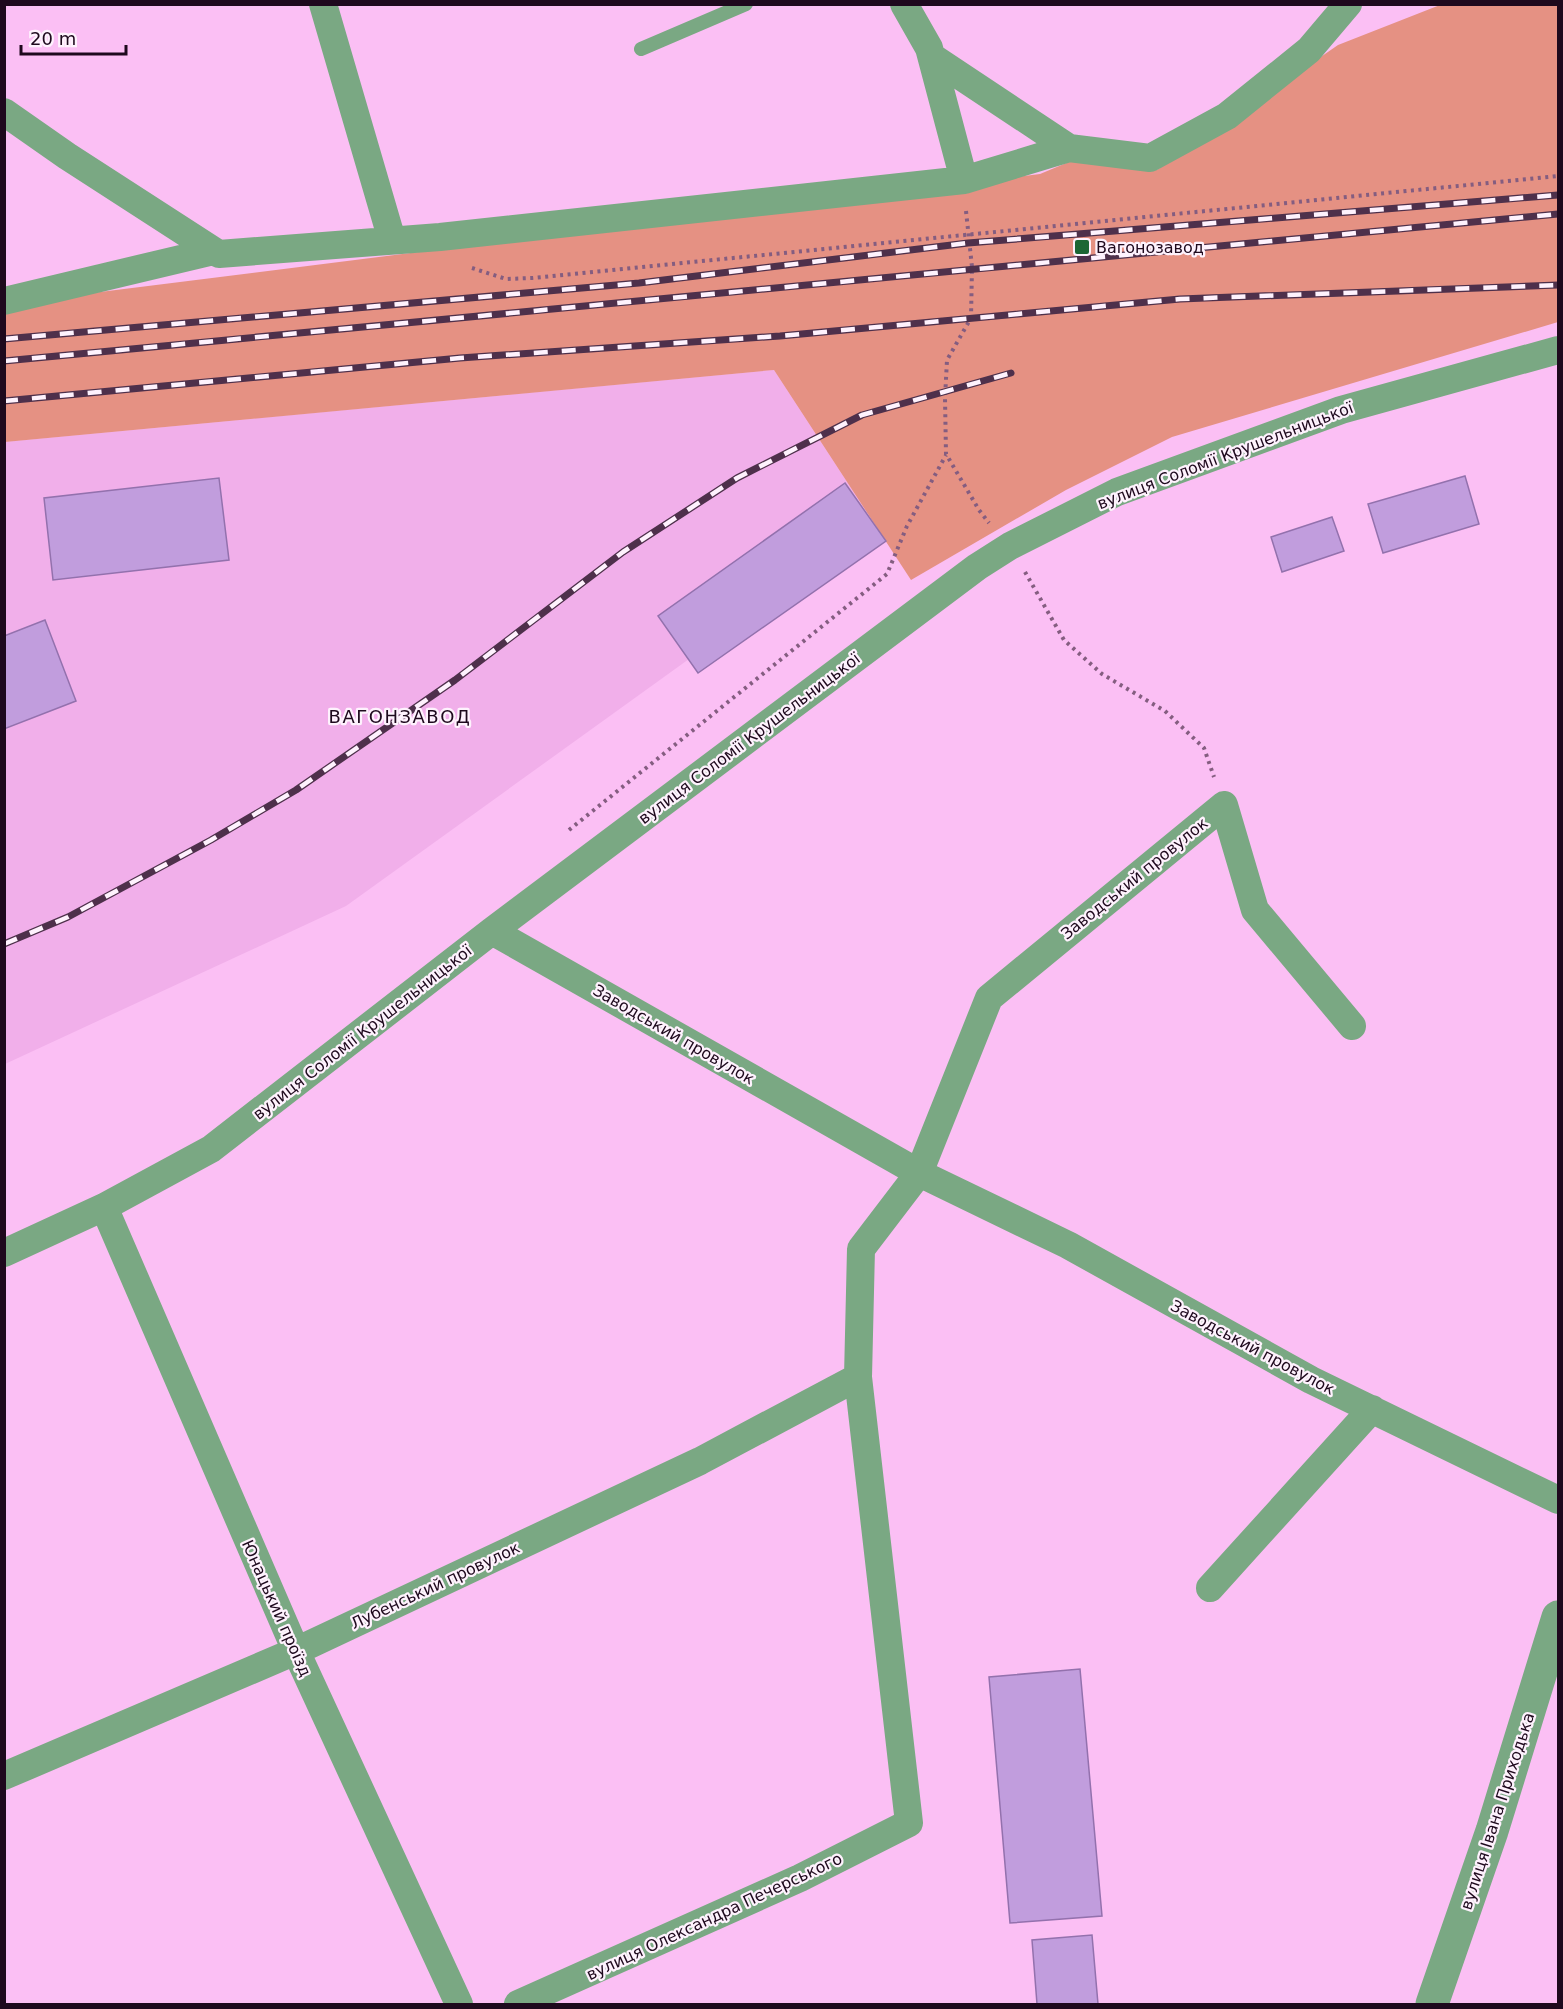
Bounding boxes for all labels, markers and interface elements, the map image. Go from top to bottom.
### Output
scale bar [21,18,126,56]
text: 20 m [30,28,76,49]
marker: Вагонозавод [1073,238,1091,256]
place label: Вагонозавод [1096,238,1204,257]
street label: вулиця Соломії Крушельницької [1095,398,1356,513]
street label: вулиця Соломії Крушельницької [635,649,864,828]
district label: ВАГОНЗАВОД [329,706,471,727]
street label: Заводський провулок [1057,813,1212,943]
street label: вулиця Соломії Крушельницької [249,941,476,1124]
street label: Заводський провулок [590,980,758,1089]
street label: Заводський провулок [1167,1296,1338,1399]
street label: Юнацький проїзд [238,1537,315,1680]
street label: Лубенський провулок [348,1538,523,1633]
street label: вулиця Івана Приходька [1457,1710,1538,1912]
street label: вулиця Олександра Печерського [583,1849,845,1984]

